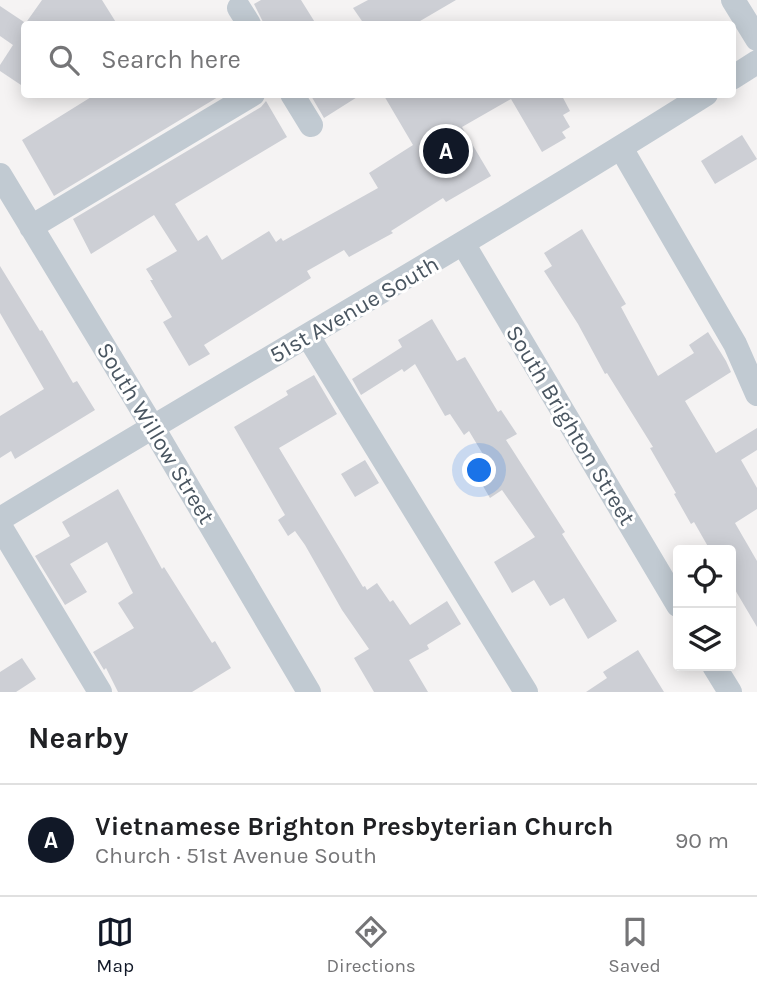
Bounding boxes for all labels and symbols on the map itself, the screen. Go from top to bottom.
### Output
pin: A [423,125,469,177]
street label: 51st Avenue South [265,250,444,369]
street label: South Brighton Street [500,320,641,530]
street label: South Willow Street [91,338,221,529]
your location [462,453,496,487]

